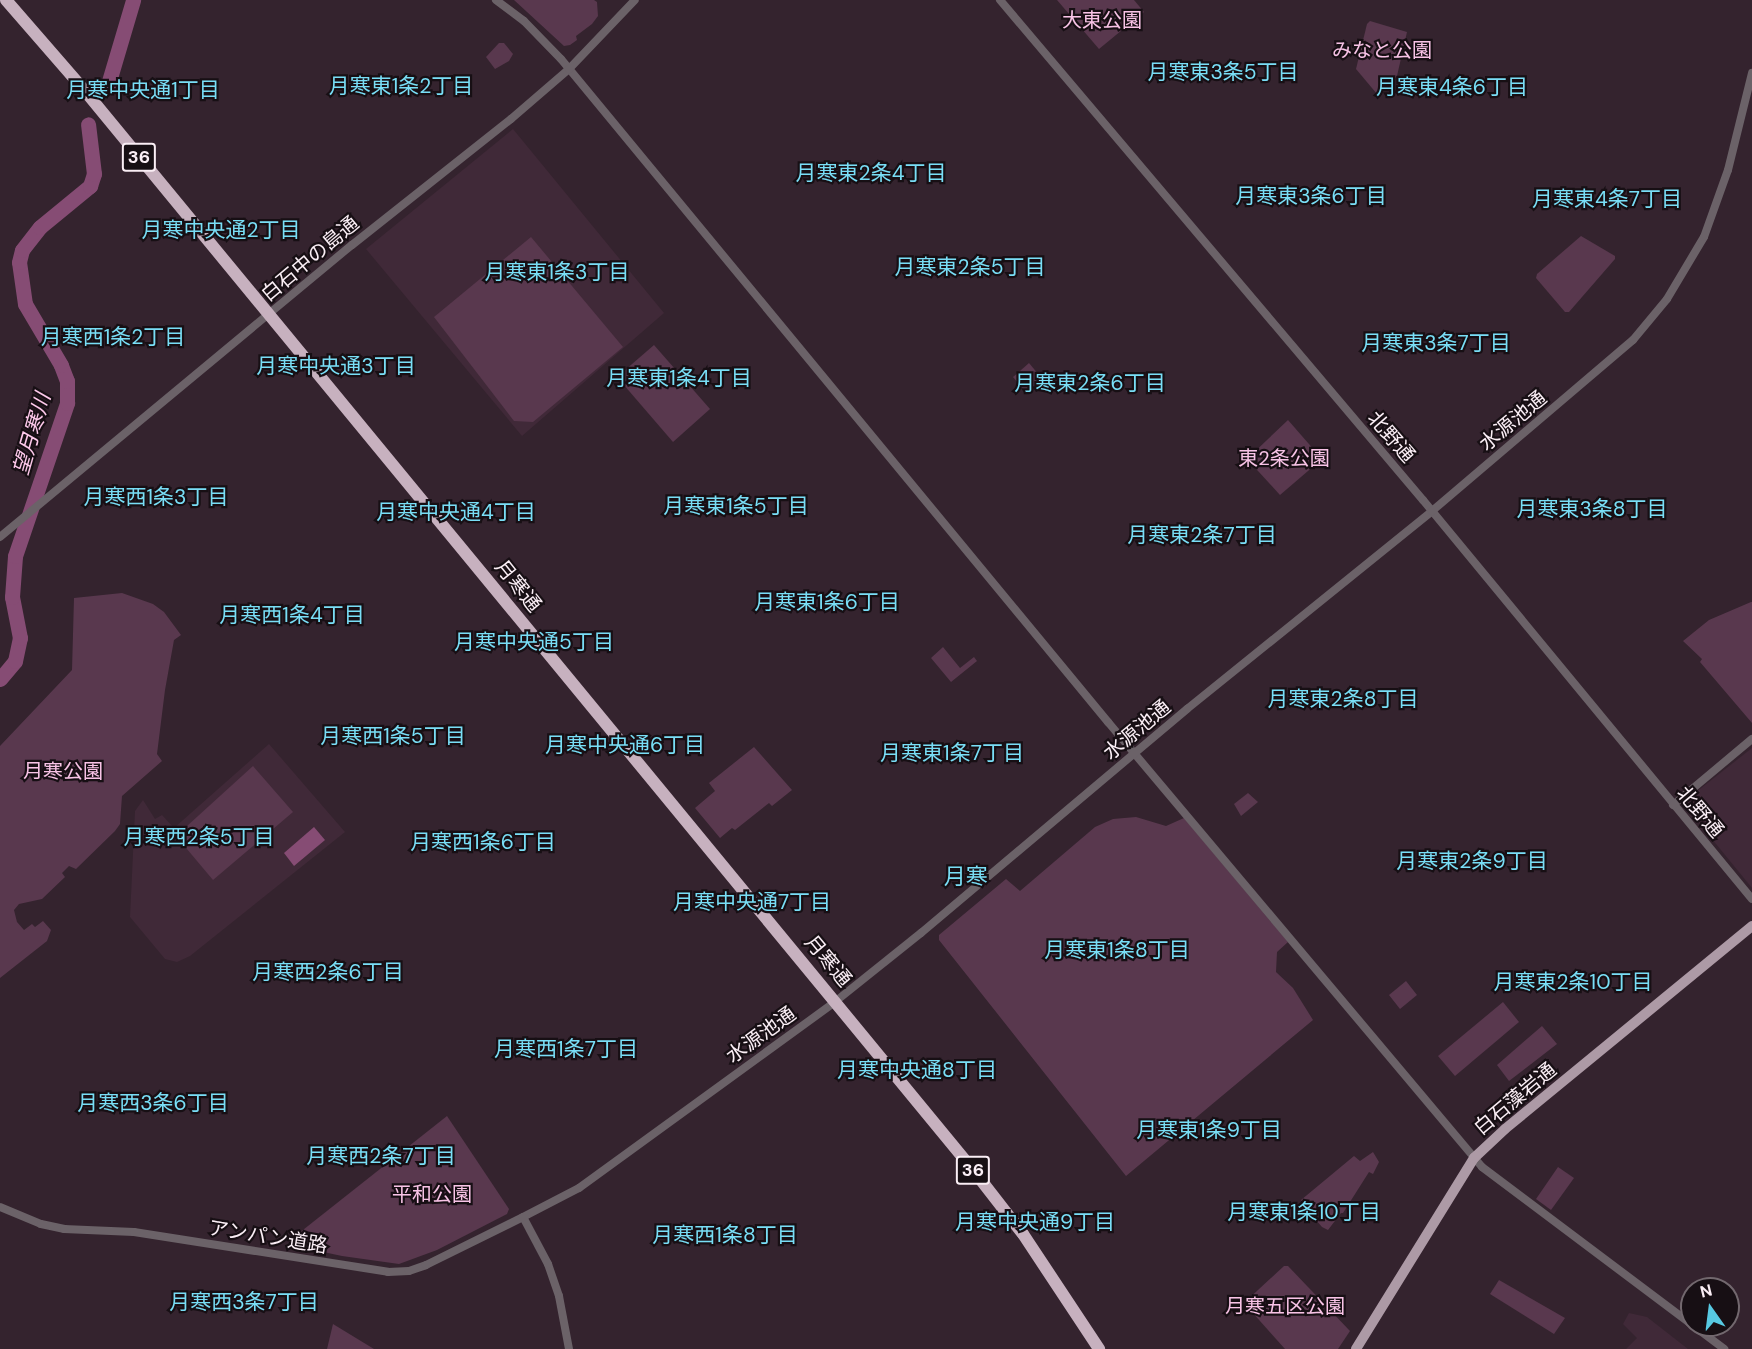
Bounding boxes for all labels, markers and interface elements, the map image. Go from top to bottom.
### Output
park label: 大東公園 [1062,8,1142,32]
park label: みなと公園 [1332,38,1432,62]
district label: 月寒東3条5丁目 [1147,59,1299,85]
district label: 月寒東1条2丁目 [329,73,473,99]
district label: 月寒東4条6丁目 [1376,74,1528,100]
district label: 月寒中央通1丁目 [66,77,220,103]
road number: 36 [121,142,157,172]
district label: 月寒東2条4丁目 [796,160,946,186]
district label: 月寒東3条6丁目 [1235,183,1387,209]
district label: 月寒東4条7丁目 [1532,186,1682,212]
street label: 白石中の島通 [256,211,364,307]
district label: 月寒中央通2丁目 [141,217,301,243]
district label: 月寒東2条5丁目 [895,254,1045,280]
district label: 月寒東1条3丁目 [485,259,629,285]
district label: 月寒西1条2丁目 [41,324,185,350]
district label: 月寒東3条7丁目 [1361,330,1511,356]
district label: 月寒中央通3丁目 [256,353,416,379]
district label: 月寒東1条4丁目 [606,365,752,391]
district label: 月寒東2条6丁目 [1014,370,1166,396]
street label: 水源池通 [1475,386,1551,456]
water label: 望月寒川 [8,390,56,478]
street label: 北野通 [1362,406,1420,468]
park label: 東2条公園 [1238,446,1330,470]
district label: 月寒西1条3丁目 [84,484,228,510]
district label: 月寒東1条5丁目 [663,493,809,519]
district label: 月寒東3条8丁目 [1516,496,1668,522]
district label: 月寒中央通4丁目 [376,499,536,525]
district label: 月寒東2条7丁目 [1127,522,1277,548]
street label: 月寒通 [490,555,546,617]
district label: 月寒東1条6丁目 [754,589,900,615]
district label: 月寒西1条4丁目 [219,602,365,628]
district label: 月寒中央通5丁目 [454,629,614,655]
district label: 月寒東2条8丁目 [1268,686,1418,712]
street label: 水源池通 [1099,695,1175,765]
district label: 月寒西1条5丁目 [320,723,466,749]
district label: 月寒中央通6丁目 [545,732,705,758]
district label: 月寒東1条7丁目 [880,740,1024,766]
park label: 月寒公園 [23,759,103,783]
street label: 北野通 [1672,781,1728,843]
district label: 月寒西2条5丁目 [124,824,274,850]
district label: 月寒西1条6丁目 [410,829,556,855]
district label: 月寒東2条9丁目 [1396,848,1548,874]
district label: 月寒 [944,864,988,890]
district label: 月寒中央通7丁目 [673,889,831,915]
street label: 月寒通 [800,930,856,992]
district label: 月寒東1条8丁目 [1044,937,1190,963]
district label: 月寒西2条6丁目 [252,959,404,985]
district label: 月寒東2条10丁目 [1493,969,1653,995]
street label: 水源池通 [722,1002,800,1068]
district label: 月寒西1条7丁目 [494,1036,638,1062]
district label: 月寒中央通8丁目 [837,1057,997,1083]
street label: 白石藻岩通 [1469,1058,1561,1140]
district label: 月寒西3条6丁目 [77,1090,229,1116]
district label: 月寒東1条9丁目 [1136,1117,1282,1143]
district label: 月寒西2条7丁目 [306,1143,456,1169]
road number: 36 [955,1155,991,1185]
park label: 平和公園 [392,1182,472,1206]
district label: 月寒東1条10丁目 [1227,1199,1381,1225]
district label: 月寒中央通9丁目 [955,1209,1115,1235]
street label: アンパン道路 [207,1216,329,1258]
district label: 月寒西1条8丁目 [652,1222,798,1248]
north arrow [1680,1277,1740,1337]
text: N [1698,1279,1714,1303]
district label: 月寒西3条7丁目 [169,1289,319,1315]
park label: 月寒五区公園 [1225,1294,1345,1318]

